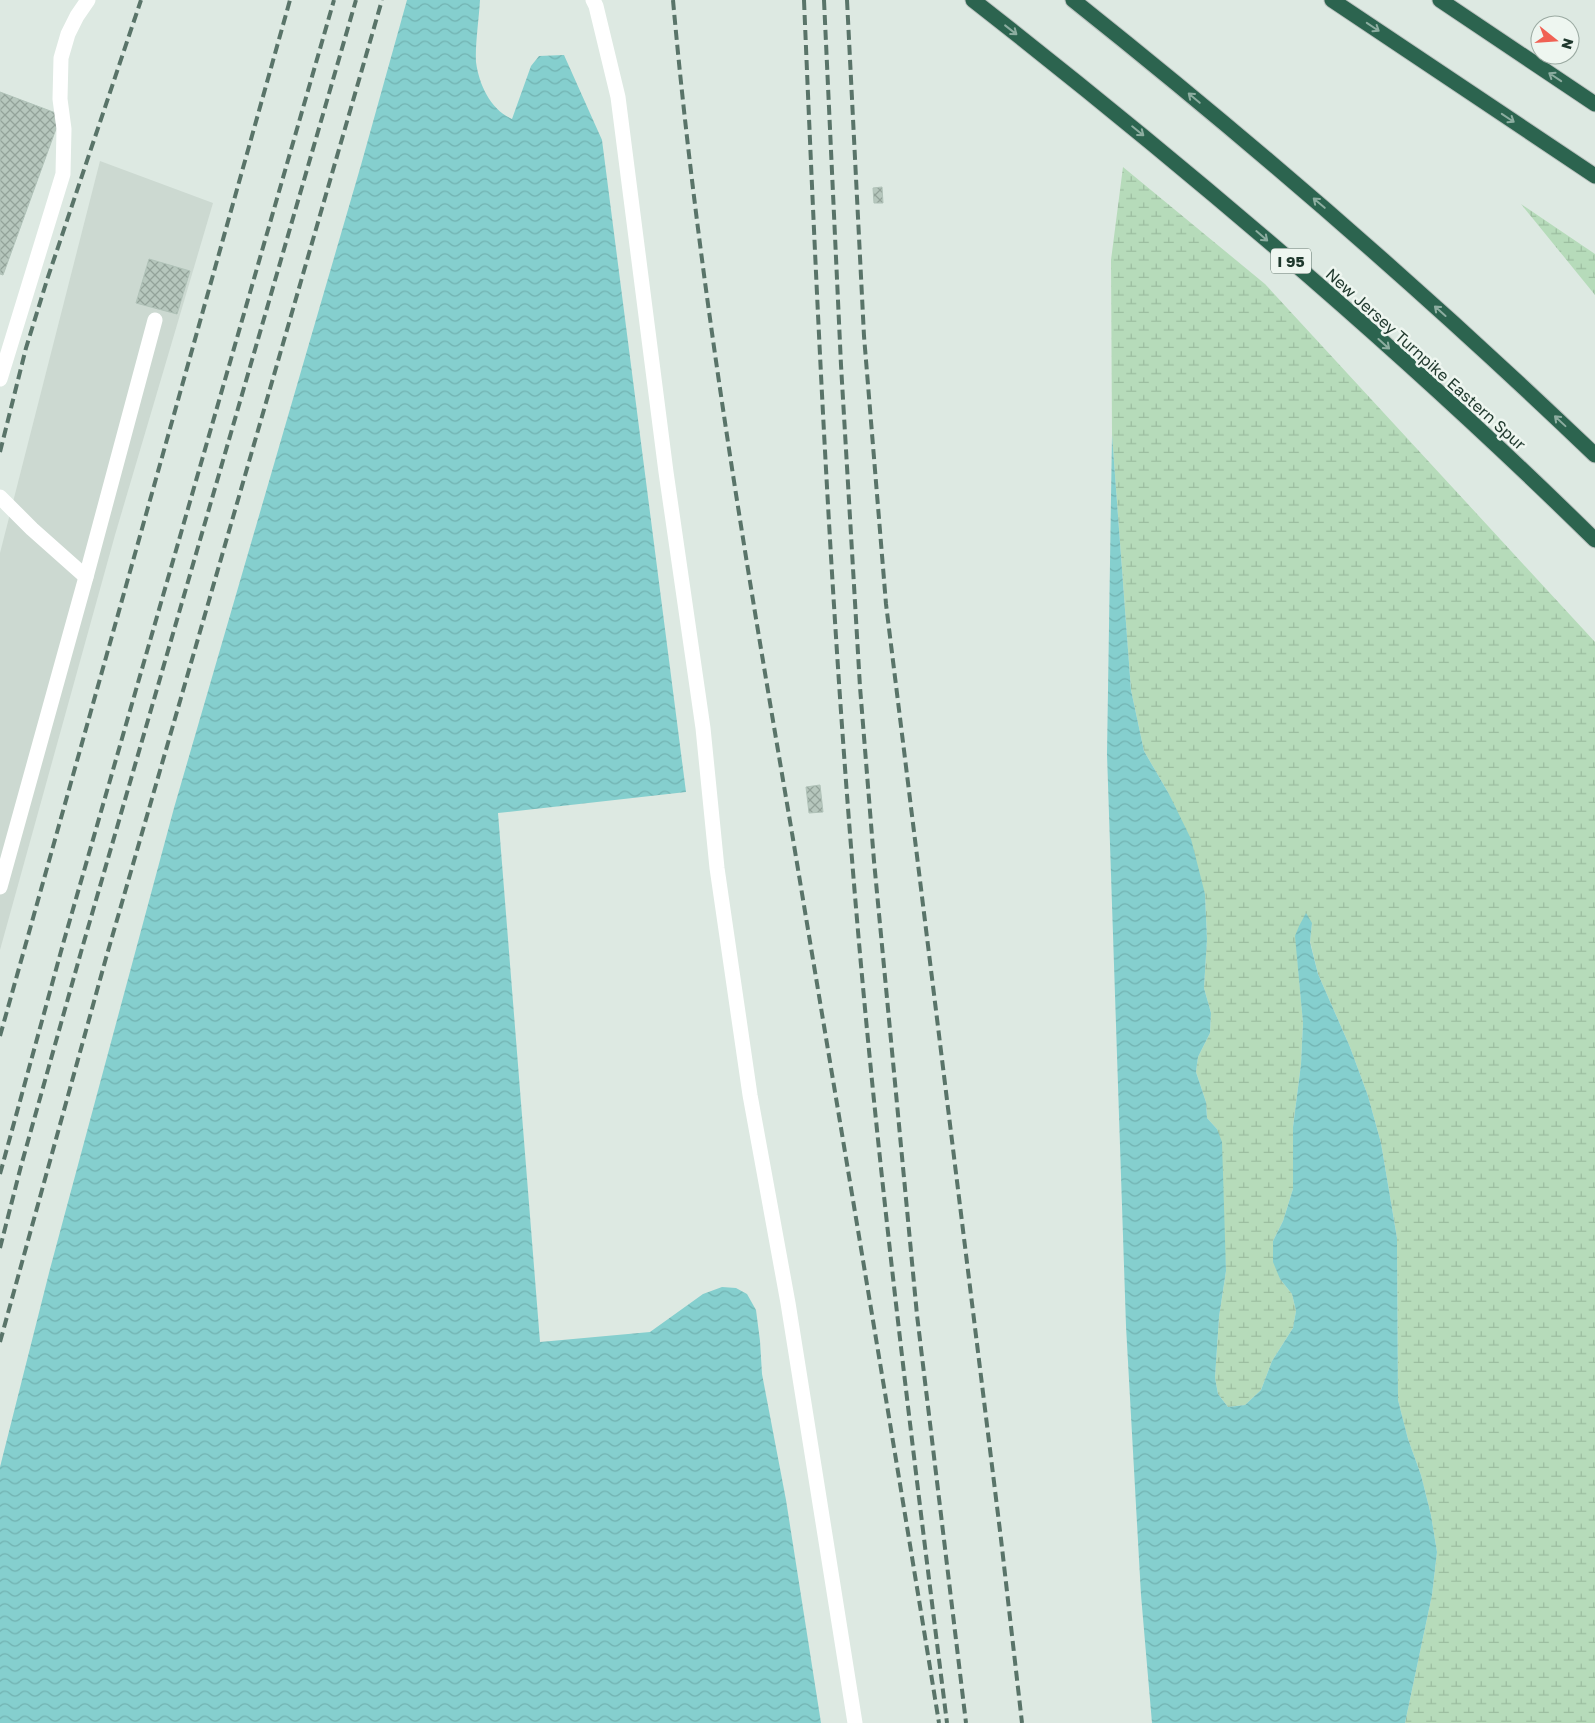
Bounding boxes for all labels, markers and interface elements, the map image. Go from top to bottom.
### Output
north arrow [1530,15,1580,65]
one-way arrow [1365,22,1379,32]
one-way arrow [1004,25,1018,35]
text: N [1558,36,1578,52]
one-way arrow [1548,72,1562,82]
one-way arrow [1188,93,1201,104]
one-way arrow [1500,113,1514,123]
one-way arrow [1131,126,1144,137]
one-way arrow [1313,197,1326,208]
one-way arrow [1256,230,1269,242]
road number: I 95 [1271,248,1311,274]
street label: New Jersey Turnpike Eastern Spur [1322,264,1530,454]
one-way arrow [1434,305,1447,317]
one-way arrow [1378,338,1391,349]
one-way arrow [1553,415,1566,427]

